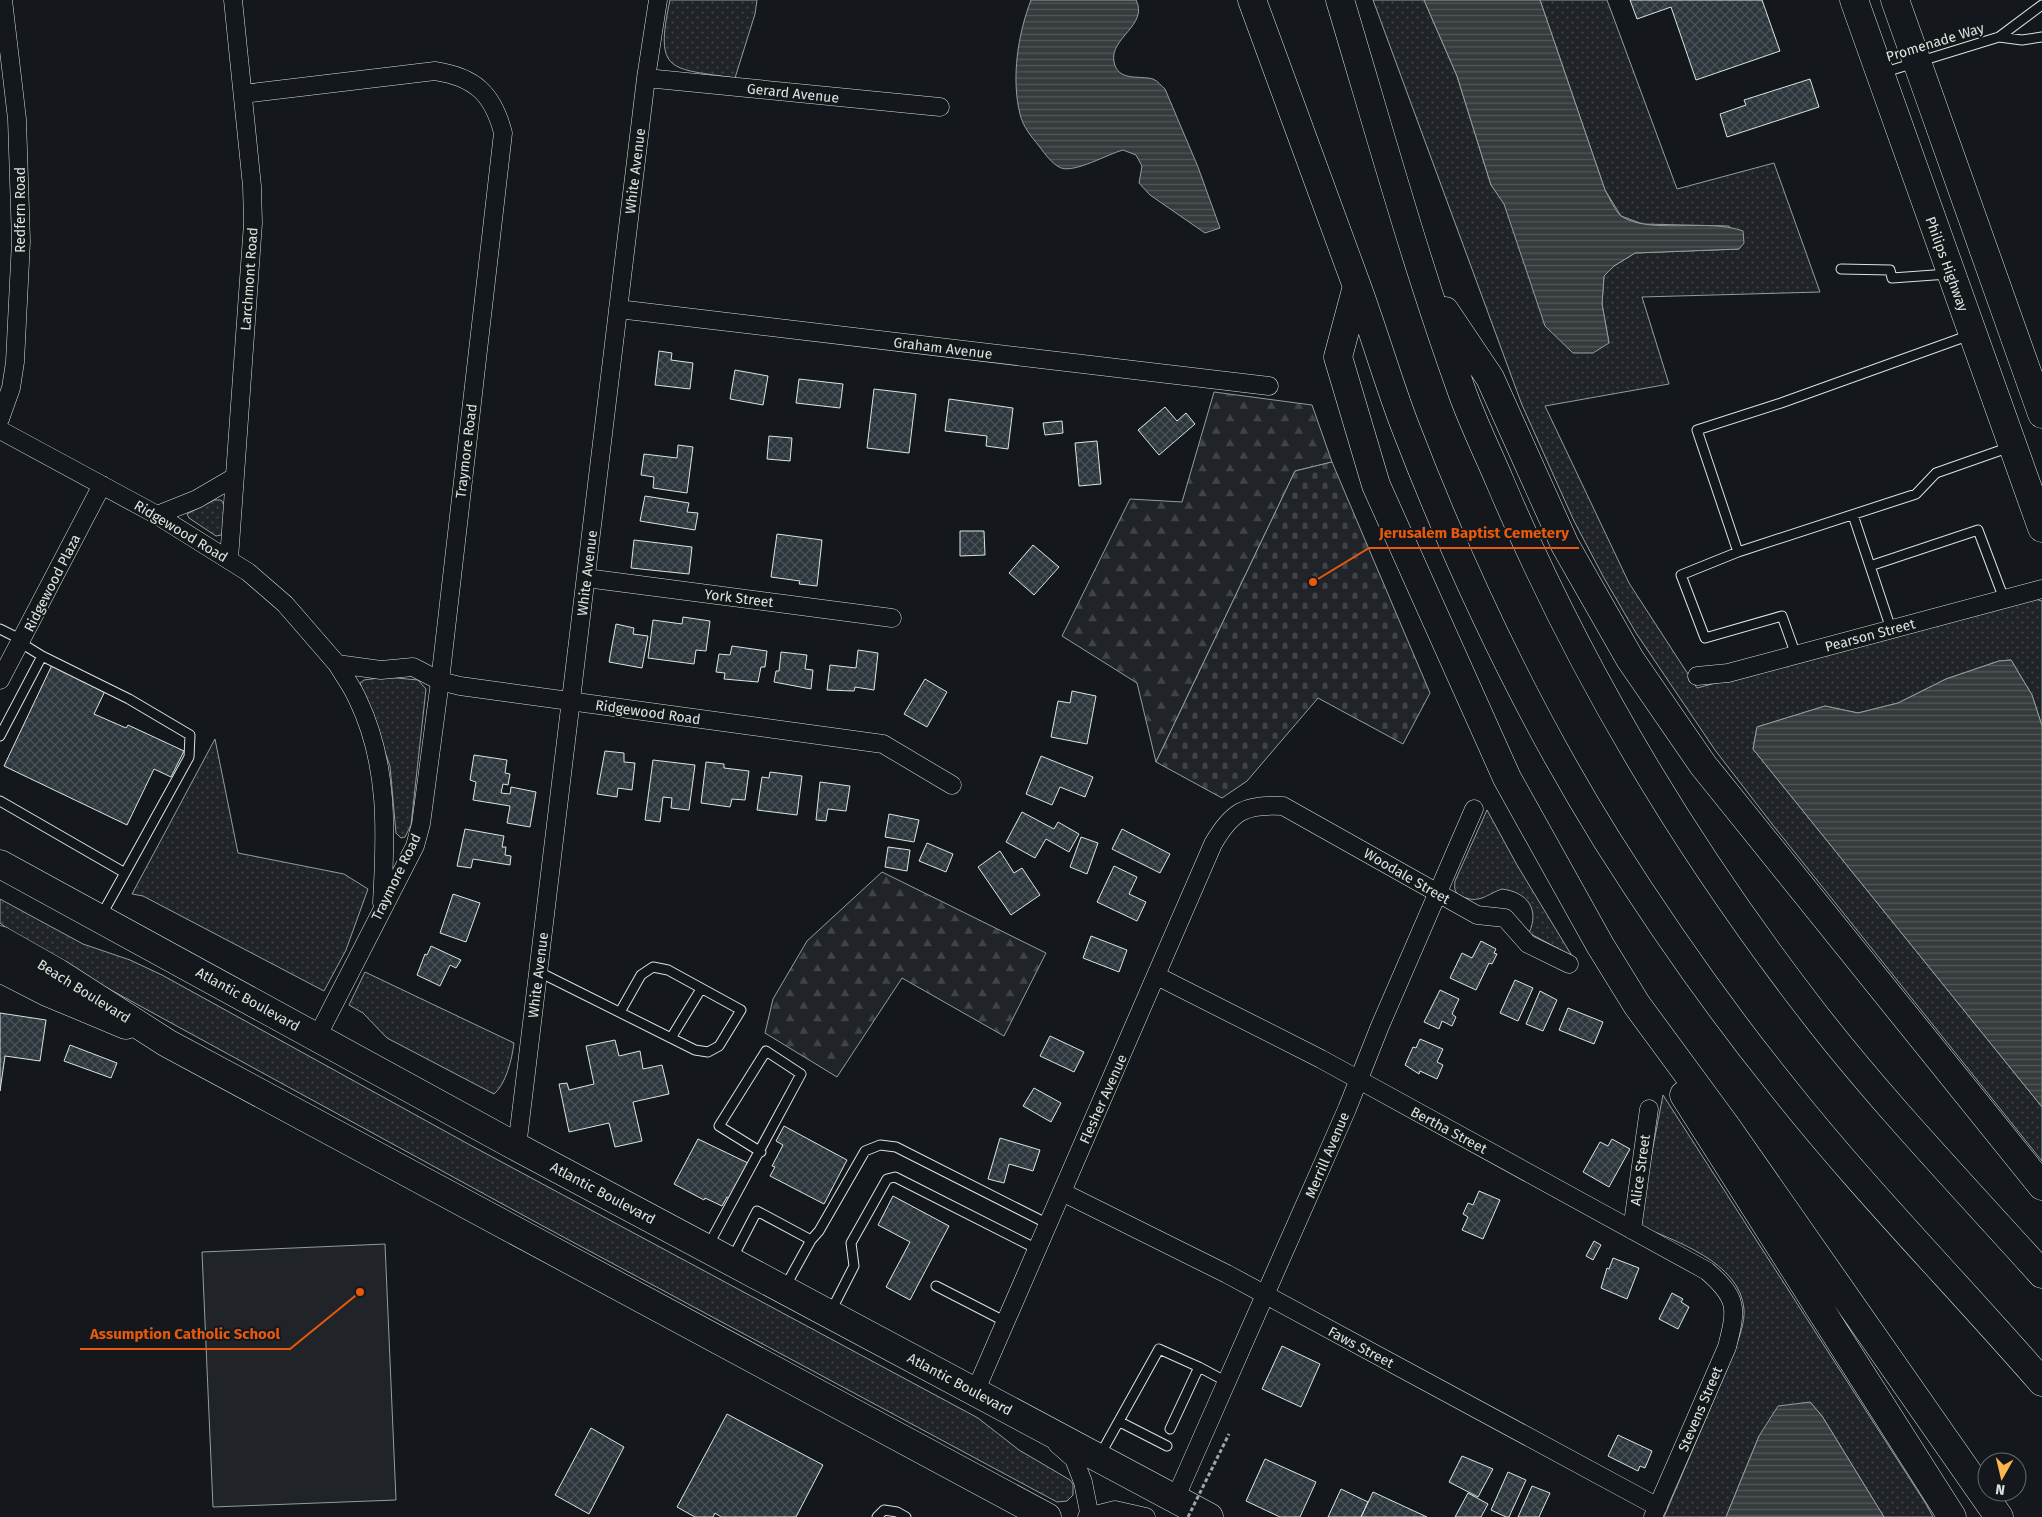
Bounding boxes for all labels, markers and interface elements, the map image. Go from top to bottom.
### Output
street label: Promenade Way [1884,19,1986,65]
street label: Gerard Avenue [746,80,840,107]
street label: White Avenue [622,127,649,215]
street label: Redfern Road [12,167,29,253]
street label: Philips Highway [1921,214,1972,314]
street label: Larchmont Road [237,227,262,331]
street label: Graham Avenue [893,334,993,363]
street label: Traymore Road [452,403,481,499]
street label: Ridgewood Road [131,497,231,566]
callout: Jerusalem Baptist Cemetery [1369,518,1579,548]
text: Jerusalem Baptist Cemetery [1378,524,1569,542]
street label: White Avenue [574,529,601,617]
street label: Ridgewood Plaza [21,532,84,635]
street label: York Street [703,586,775,611]
street label: Pearson Street [1823,615,1918,656]
street label: Ridgewood Road [594,697,702,728]
street label: Traymore Road [368,831,425,924]
street label: Woodale Street [1361,845,1454,909]
street label: White Avenue [525,931,552,1019]
street label: Beach Boulevard [34,956,133,1027]
street label: Atlantic Boulevard [193,964,303,1035]
street label: Flesher Avenue [1076,1052,1131,1147]
street label: Bertha Street [1408,1103,1491,1158]
street label: Merrill Avenue [1302,1110,1353,1201]
street label: Alice Street [1627,1132,1654,1207]
street label: Atlantic Boulevard [547,1159,658,1228]
callout: Assumption Catholic School [80,1319,290,1349]
street label: Faws Street [1325,1323,1397,1372]
text: Assumption Catholic School [89,1325,281,1343]
street label: Atlantic Boulevard [904,1350,1015,1419]
street label: Stevens Street [1675,1363,1726,1454]
north arrow [1977,1452,2027,1502]
text: N [1994,1480,2006,1498]

